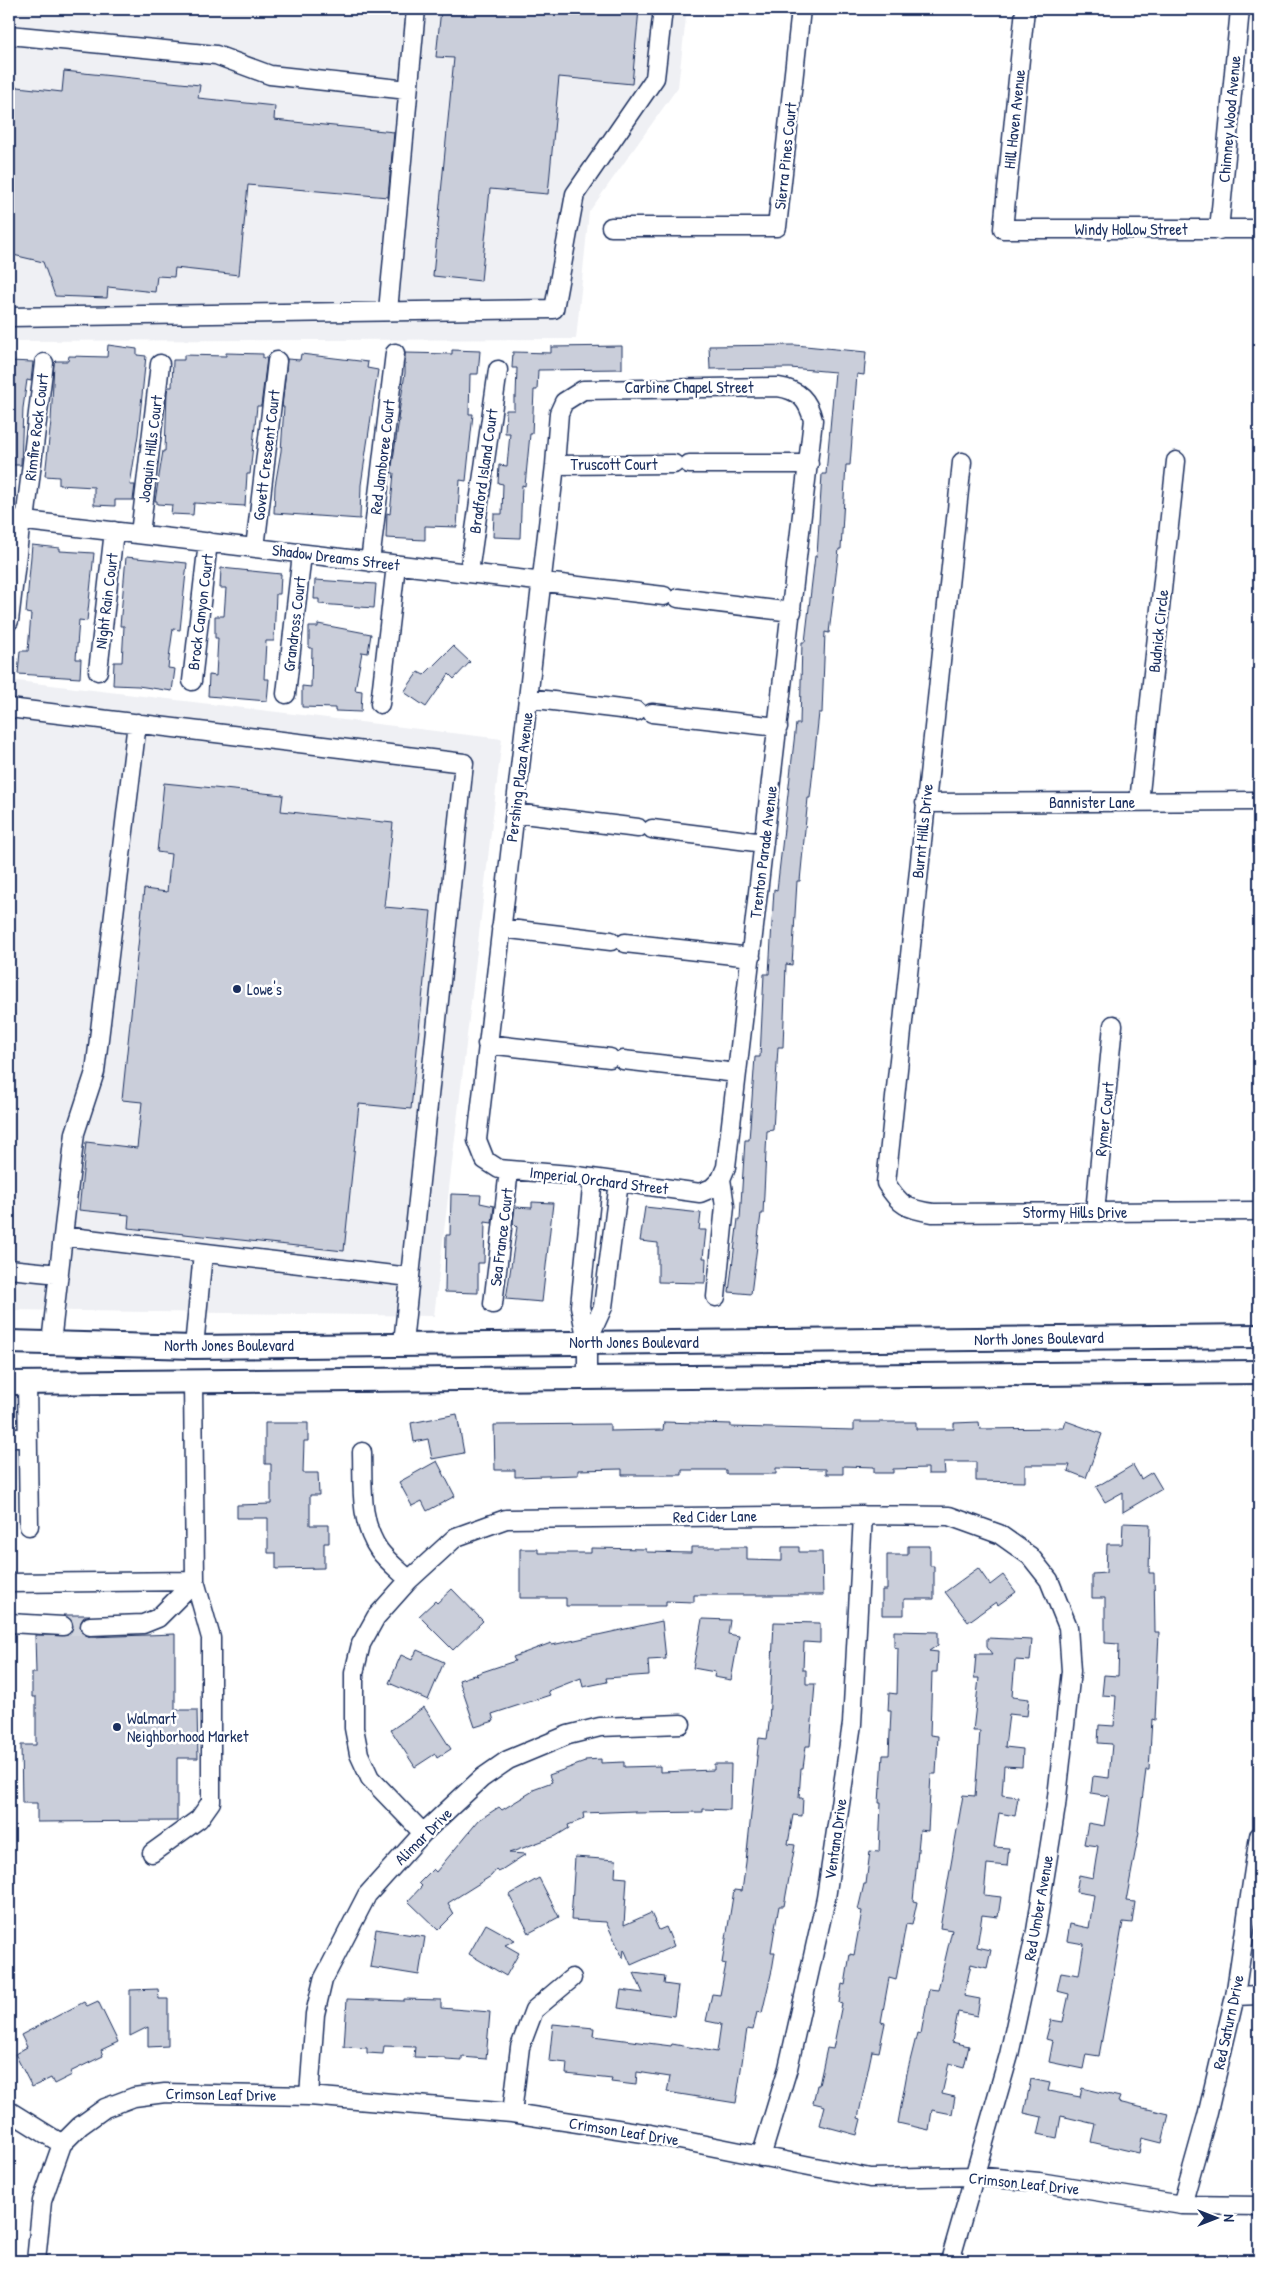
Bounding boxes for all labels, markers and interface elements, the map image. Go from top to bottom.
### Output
street label: Chimney Wood Avenue [1212,54,1246,183]
street label: Hill Haven Avenue [998,68,1030,170]
street label: Sierra Pines Court [768,101,802,211]
street label: Windy Hollow Street [1075,218,1188,240]
street label: Rimfire Rock Court [19,372,54,482]
street label: Carbine Chapel Street [625,376,754,398]
street label: Govett Crescent Court [247,388,285,522]
street label: Joaquin Hills Court [132,394,168,504]
street label: Red Jamboree Court [364,398,400,516]
street label: Bradford Island Court [463,407,503,535]
street label: Truscott Court [571,453,658,475]
street label: Shadow Dreams Street [271,538,402,576]
street label: Night Rain Court [89,551,123,650]
street label: Brock Canyon Court [182,552,218,671]
street label: Grandross Court [277,575,311,673]
street label: Budnick Circle [1143,588,1173,674]
street label: Pershing Plaza Avenue [500,710,538,843]
street label: Burnt Hills Drive [906,782,938,879]
street label: Trenton Parade Avenue [744,784,782,920]
street label: Bannister Lane [1049,791,1136,813]
place label: Lowe's [247,978,282,1000]
marker: Lowe's [231,983,243,995]
street label: Rymer Court [1089,1080,1119,1157]
street label: Imperial Orchard Street [528,1161,670,1199]
street label: Sea France Court [484,1186,518,1287]
street label: Stormy Hills Drive [1023,1201,1128,1223]
street label: North Jones Boulevard [974,1326,1104,1350]
street label: North Jones Boulevard [569,1331,699,1353]
street label: North Jones Boulevard [164,1334,294,1356]
street label: Red Cider Lane [673,1504,758,1528]
place label: Walmart Neighborhood Market [127,1707,249,1747]
marker: Walmart Neighborhood Market [111,1721,123,1733]
street label: Ventana Drive [818,1796,852,1881]
street label: Alimar Drive [389,1802,457,1870]
street label: Red Umber Avenue [1018,1853,1058,1962]
street label: Red Saturn Drive [1207,1972,1249,2071]
street label: Crimson Leaf Drive [165,2082,277,2106]
street label: Crimson Leaf Drive [567,2111,681,2151]
street label: Crimson Leaf Drive [968,2166,1081,2200]
north arrow [1190,2192,1240,2242]
text: N [1220,2214,1239,2222]

